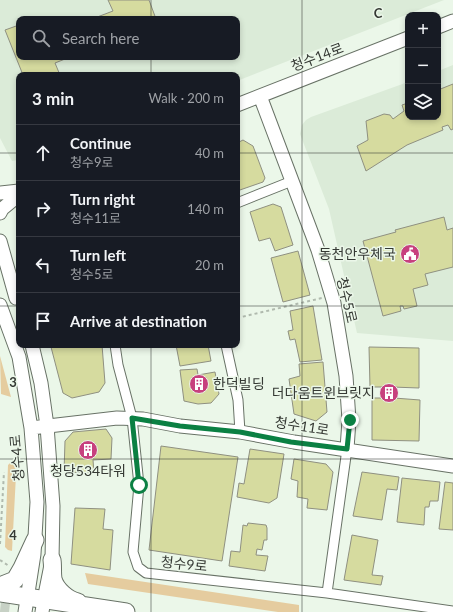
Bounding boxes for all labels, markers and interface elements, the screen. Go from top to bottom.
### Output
text: C [374,5,383,21]
map controls [405,12,441,120]
button: + [405,12,441,48]
search box [16,16,240,60]
icon: search [30,27,52,49]
text: Search here [62,29,139,47]
street label: 청수14로 [288,39,346,74]
button: − [405,48,441,84]
button: layers [405,84,441,120]
text: 3 min [32,88,74,109]
text: Walk · 200 m [148,90,224,106]
text: Continue [70,134,131,152]
icon: ahead [32,142,54,164]
text: 40 m [195,145,224,161]
text: 청수9로 [70,154,113,170]
text: Turn right [70,190,135,208]
icon: right [32,198,54,220]
text: 140 m [187,201,224,217]
text: 청수11로 [70,210,121,226]
public building icon: 동천안우체국 [399,243,421,265]
place label: 동천안우체국 [319,245,396,262]
text: Turn left [70,246,126,264]
icon: left [32,254,54,276]
text: 20 m [195,257,224,273]
text: 청수5로 [70,266,113,282]
street label: 청수5로 [334,275,361,325]
icon: arrive [32,310,54,332]
text: Arrive at destination [70,312,207,330]
building icon: 한덕빌딩 [188,373,210,395]
text: 3 [9,374,17,390]
place label: 한덕빌딩 [213,375,265,392]
building icon: 더다움트윈브릿지 [378,382,400,404]
place label: 더다움트윈브릿지 [272,384,375,401]
route end [341,411,359,429]
street label: 청수11로 [274,413,331,438]
street label: 청수4로 [6,434,27,482]
building icon: 청당534타워 [77,439,99,461]
place label: 청당534타워 [50,462,126,479]
route start [130,476,148,494]
text: 4 [9,527,17,543]
street label: 청수9로 [160,553,208,574]

